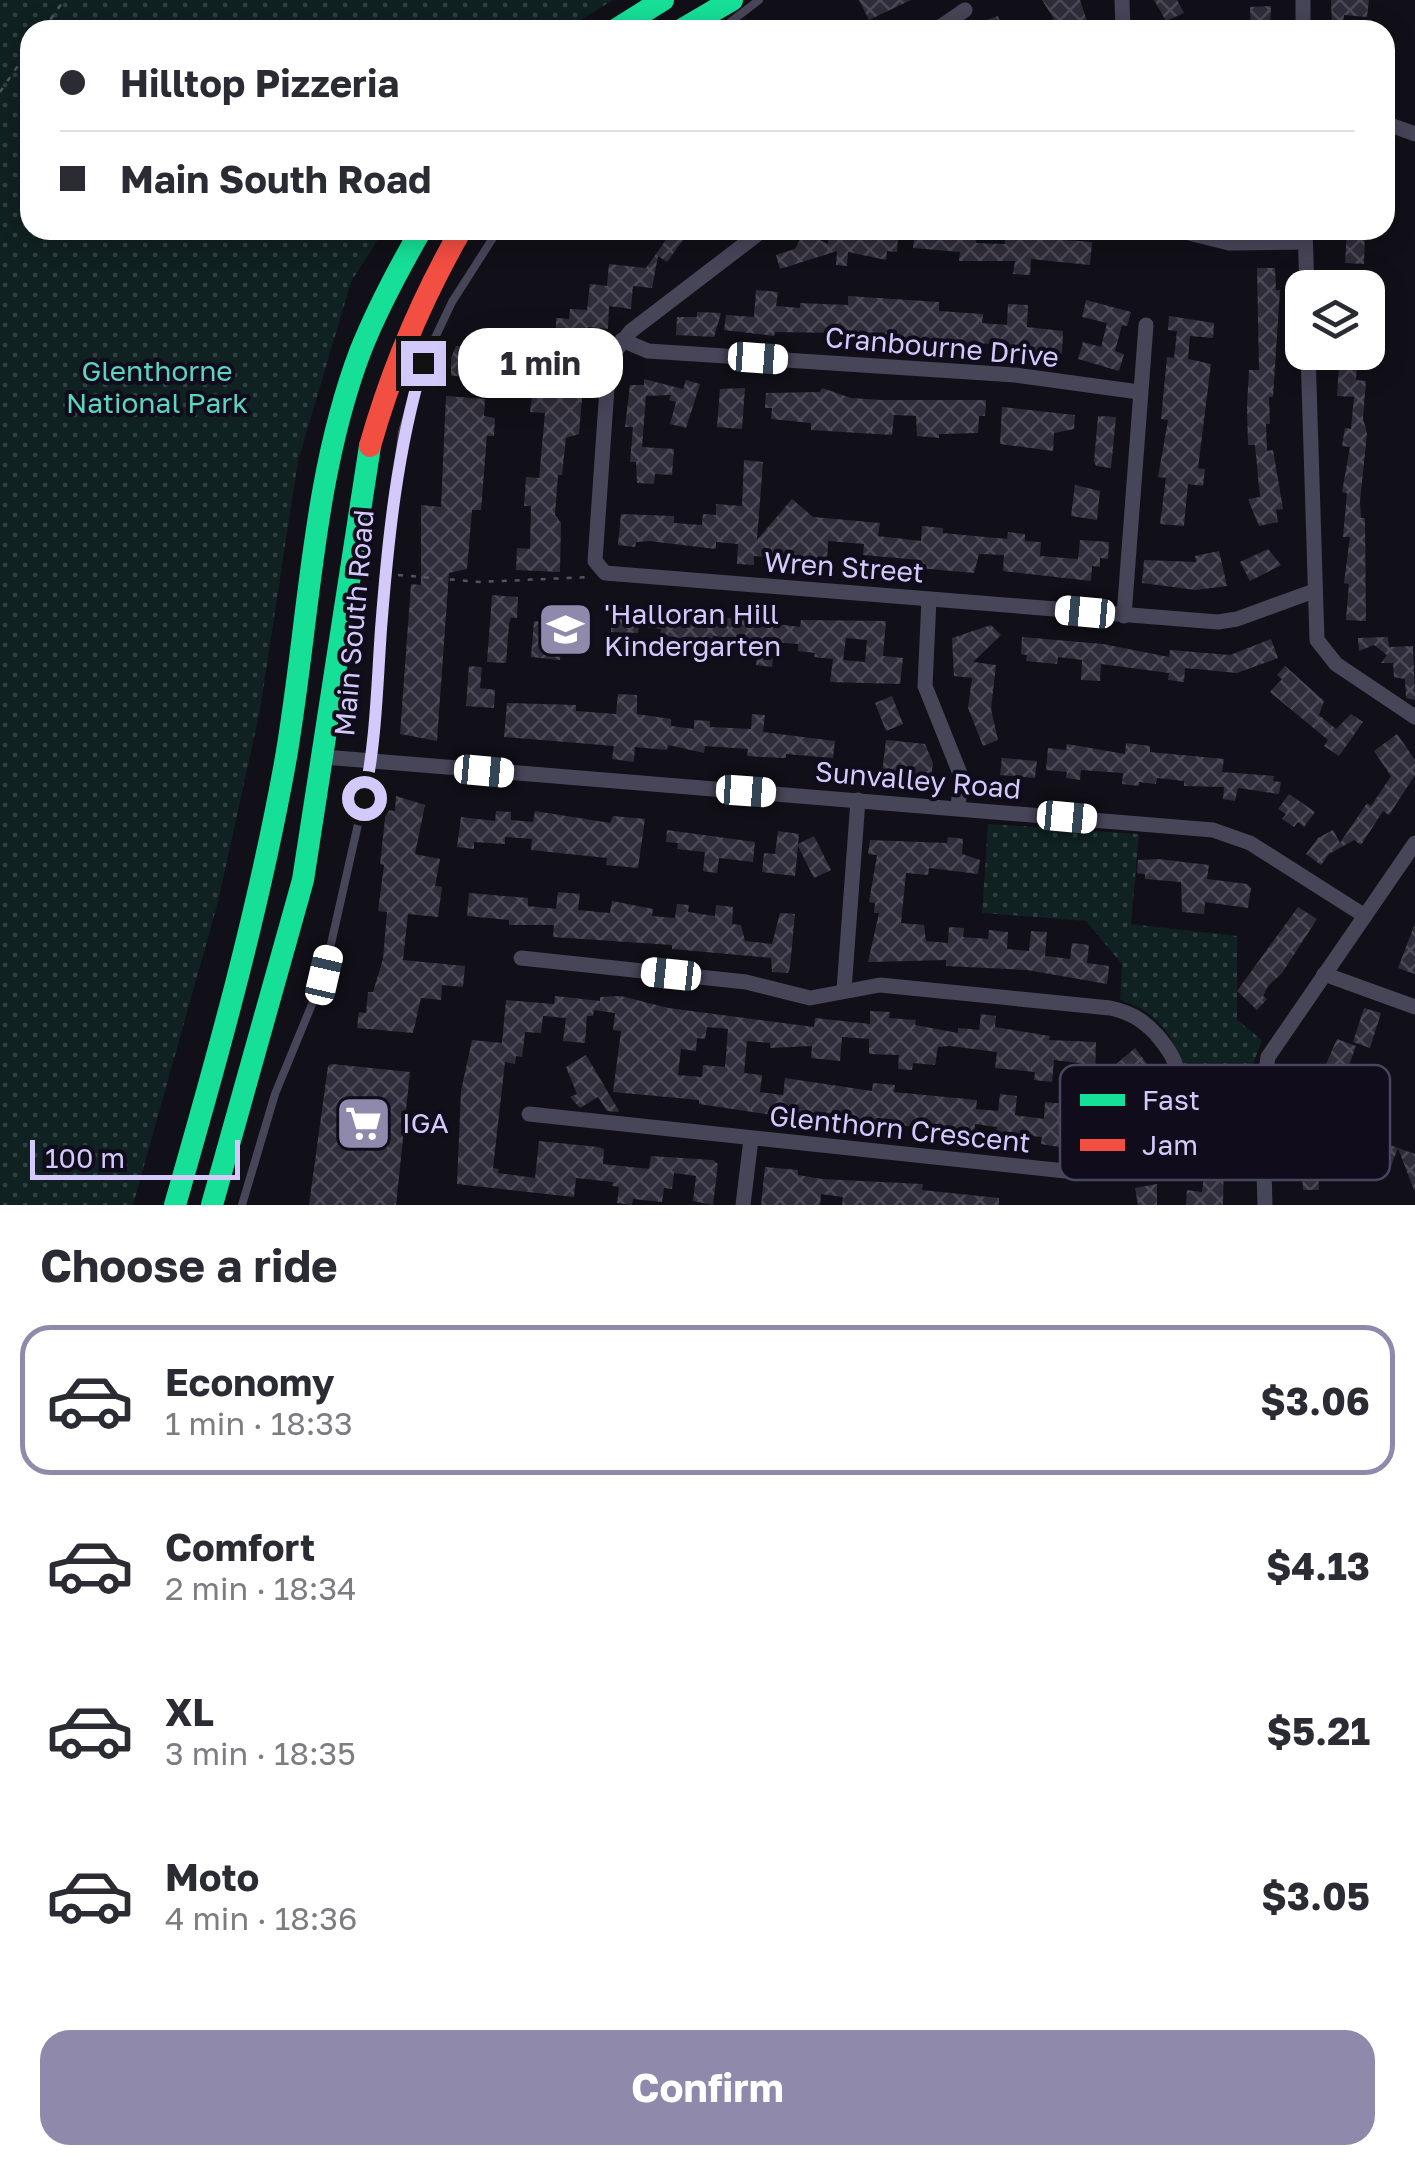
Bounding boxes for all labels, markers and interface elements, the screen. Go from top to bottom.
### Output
text: Hilltop Pizzeria [120,60,399,105]
text: Main South Road [120,156,431,201]
map controls [1285,270,1385,370]
button: layers [1285,270,1385,370]
street label: Cranbourne Drive [824,320,1060,373]
callout: 1 min [458,328,623,398]
route end [401,341,446,386]
car [727,341,789,375]
text: 1 min [500,344,581,382]
park label: Glenthorne National Park [66,354,248,419]
street label: Main South Road [327,508,380,738]
street label: Wren Street [763,544,925,589]
car [1054,594,1116,630]
place label: 'Halloran Hill Kindergarten [604,597,781,662]
school or university icon: 'Halloran Hill Kindergarten [535,600,595,660]
car [453,753,515,789]
street label: Sunvalley Road [814,754,1022,805]
car [715,774,777,808]
route start [342,776,387,821]
car [1036,799,1098,835]
car [303,942,345,1008]
car [640,956,702,992]
legend [1060,1065,1390,1180]
text: Fast [1142,1083,1200,1116]
supermarket icon: IGA [333,1093,393,1153]
street label: Glenthorn Crescent [768,1098,1032,1159]
place label: IGA [402,1106,449,1139]
text: Jam [1142,1128,1198,1161]
scale bar [30,1135,240,1180]
text: 100 m [45,1141,125,1174]
text: Choose a ride [40,1238,338,1292]
icon: car [45,1355,135,1445]
text: Economy [165,1359,334,1404]
text: $3.06 [1260,1378,1370,1423]
text: 1 min · 18:33 [165,1404,353,1442]
icon: car [45,1520,135,1610]
text: Comfort [165,1524,315,1569]
text: $4.13 [1266,1543,1370,1588]
text: 2 min · 18:34 [165,1569,357,1607]
icon: car [45,1685,135,1775]
text: XL [165,1689,214,1734]
text: $5.21 [1266,1708,1370,1753]
text: 3 min · 18:35 [165,1734,356,1772]
icon: car [45,1850,135,1940]
text: Moto [165,1854,259,1899]
text: $3.05 [1261,1873,1370,1918]
text: 4 min · 18:36 [165,1899,357,1937]
button: Confirm [40,2030,1375,2145]

